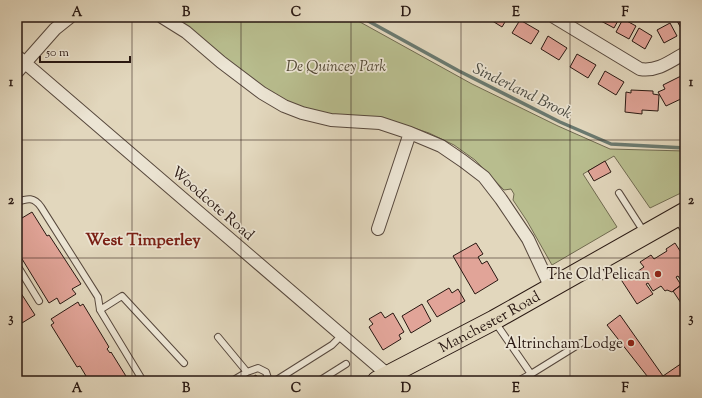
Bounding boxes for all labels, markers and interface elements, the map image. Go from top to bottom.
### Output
text: A [72,4,83,22]
text: B [182,4,191,22]
text: C [291,4,301,22]
text: D [401,4,411,22]
text: E [512,4,520,22]
text: F [621,4,629,22]
scale bar [40,38,130,64]
text: 50 m [45,44,69,62]
park label: De Quincey Park [286,57,386,78]
water label: Sinderland Brook [469,58,575,126]
text: 1 [9,74,14,92]
text: 1 [689,74,694,92]
street label: Woodcote Road [166,162,258,246]
text: 2 [8,192,15,210]
text: 2 [688,192,695,210]
district label: West Timperley [85,229,201,253]
place label: The Old Pelican [546,265,650,286]
marker: The Old Pelican [653,269,663,279]
street label: Manchester Road [436,287,545,359]
text: 3 [8,310,14,328]
text: 3 [688,310,694,328]
place label: Altrincham Lodge [505,334,623,355]
marker: Altrincham Lodge [626,338,636,348]
text: A [72,380,83,398]
text: B [182,380,191,398]
text: C [291,380,301,398]
text: D [401,380,411,398]
text: E [512,380,520,398]
text: F [621,380,629,398]

